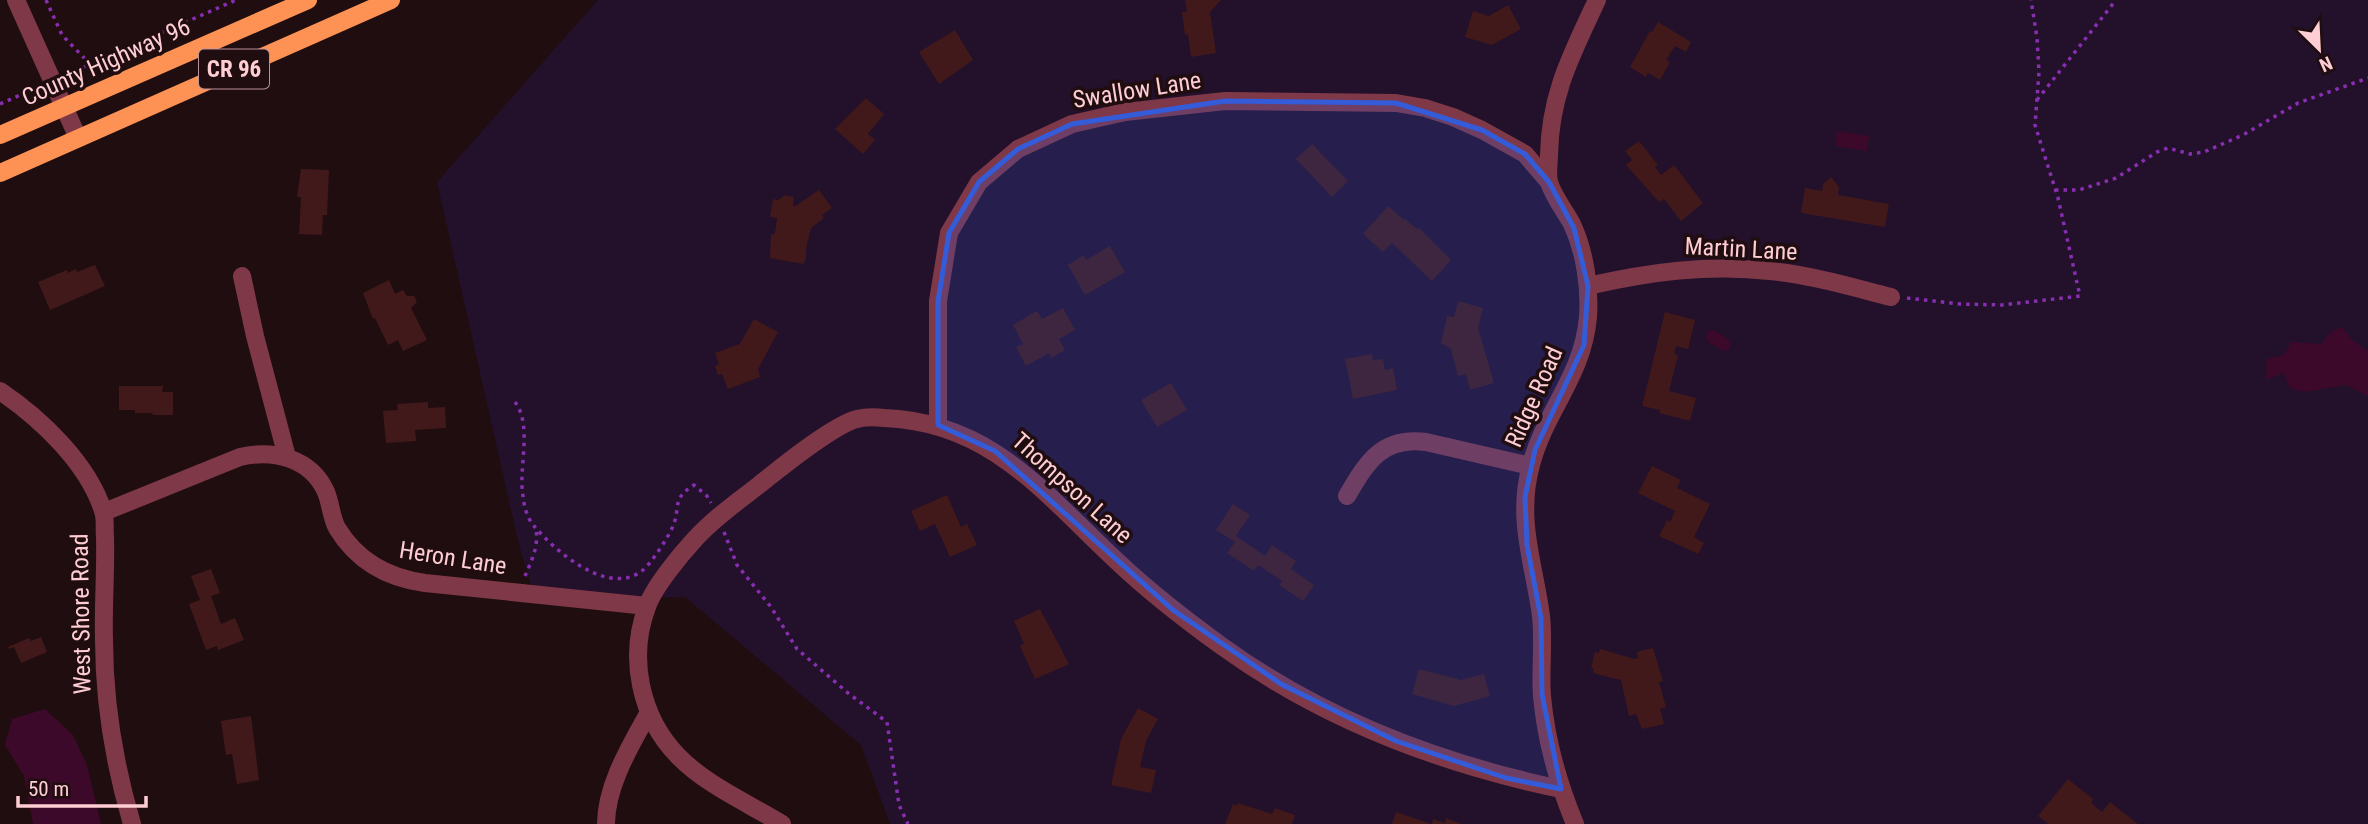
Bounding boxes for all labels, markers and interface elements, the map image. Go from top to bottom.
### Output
street label: County Highway 96 [17,12,195,112]
north arrow [2284,14,2354,84]
road number: CR 96 [199,50,269,88]
text: N [2316,51,2336,77]
street label: Swallow Lane [1071,66,1203,114]
street label: Martin Lane [1684,232,1798,266]
street label: Ridge Road [1499,342,1569,452]
street label: Thompson Lane [1006,427,1138,549]
street label: West Shore Road [66,533,96,695]
street label: Heron Lane [397,536,509,580]
scale bar [18,764,145,808]
text: 50 m [28,777,69,801]

